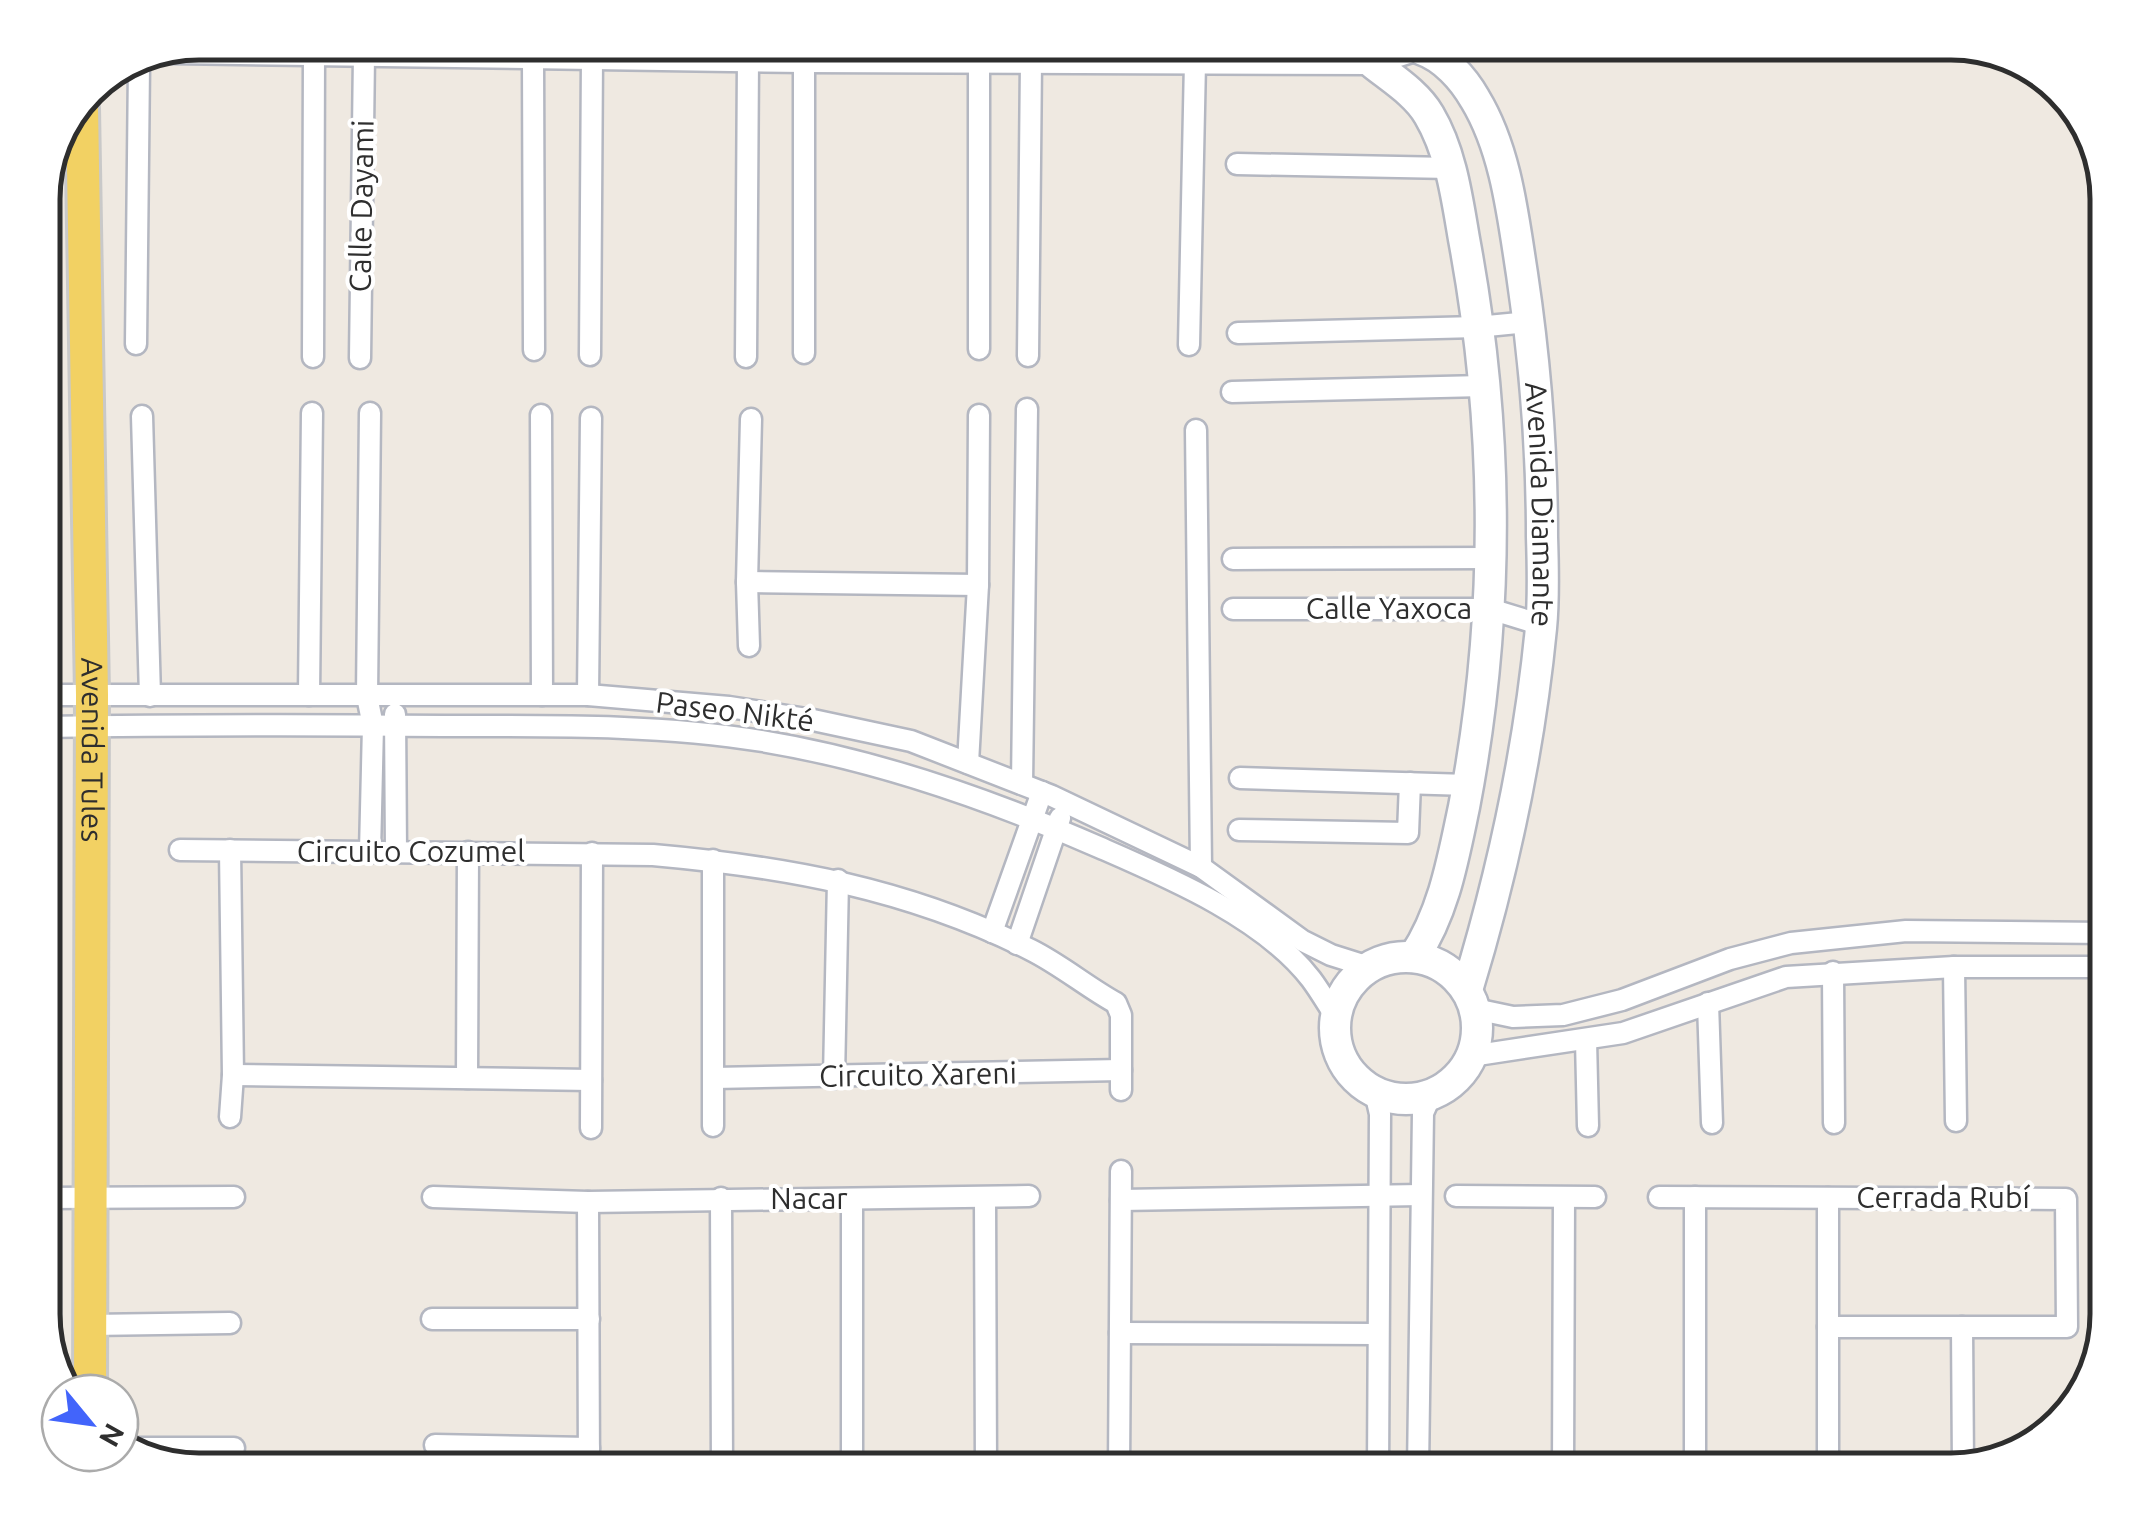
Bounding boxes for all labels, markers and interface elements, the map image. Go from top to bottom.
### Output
street label: Calle Dayami [342,119,380,293]
street label: Avenida Diamante [1519,381,1561,628]
street label: Calle Yaxoca [1306,591,1472,625]
street label: Avenida Tules [75,657,110,842]
street label: Paseo Nikté [654,684,816,738]
street label: Circuito Cozumel [297,834,525,868]
street label: Circuito Xareni [819,1055,1017,1093]
street label: Cerrada Rubí [1856,1180,2030,1214]
street label: Nacar [770,1181,848,1215]
north arrow [40,1373,140,1473]
text: N [94,1419,131,1452]

